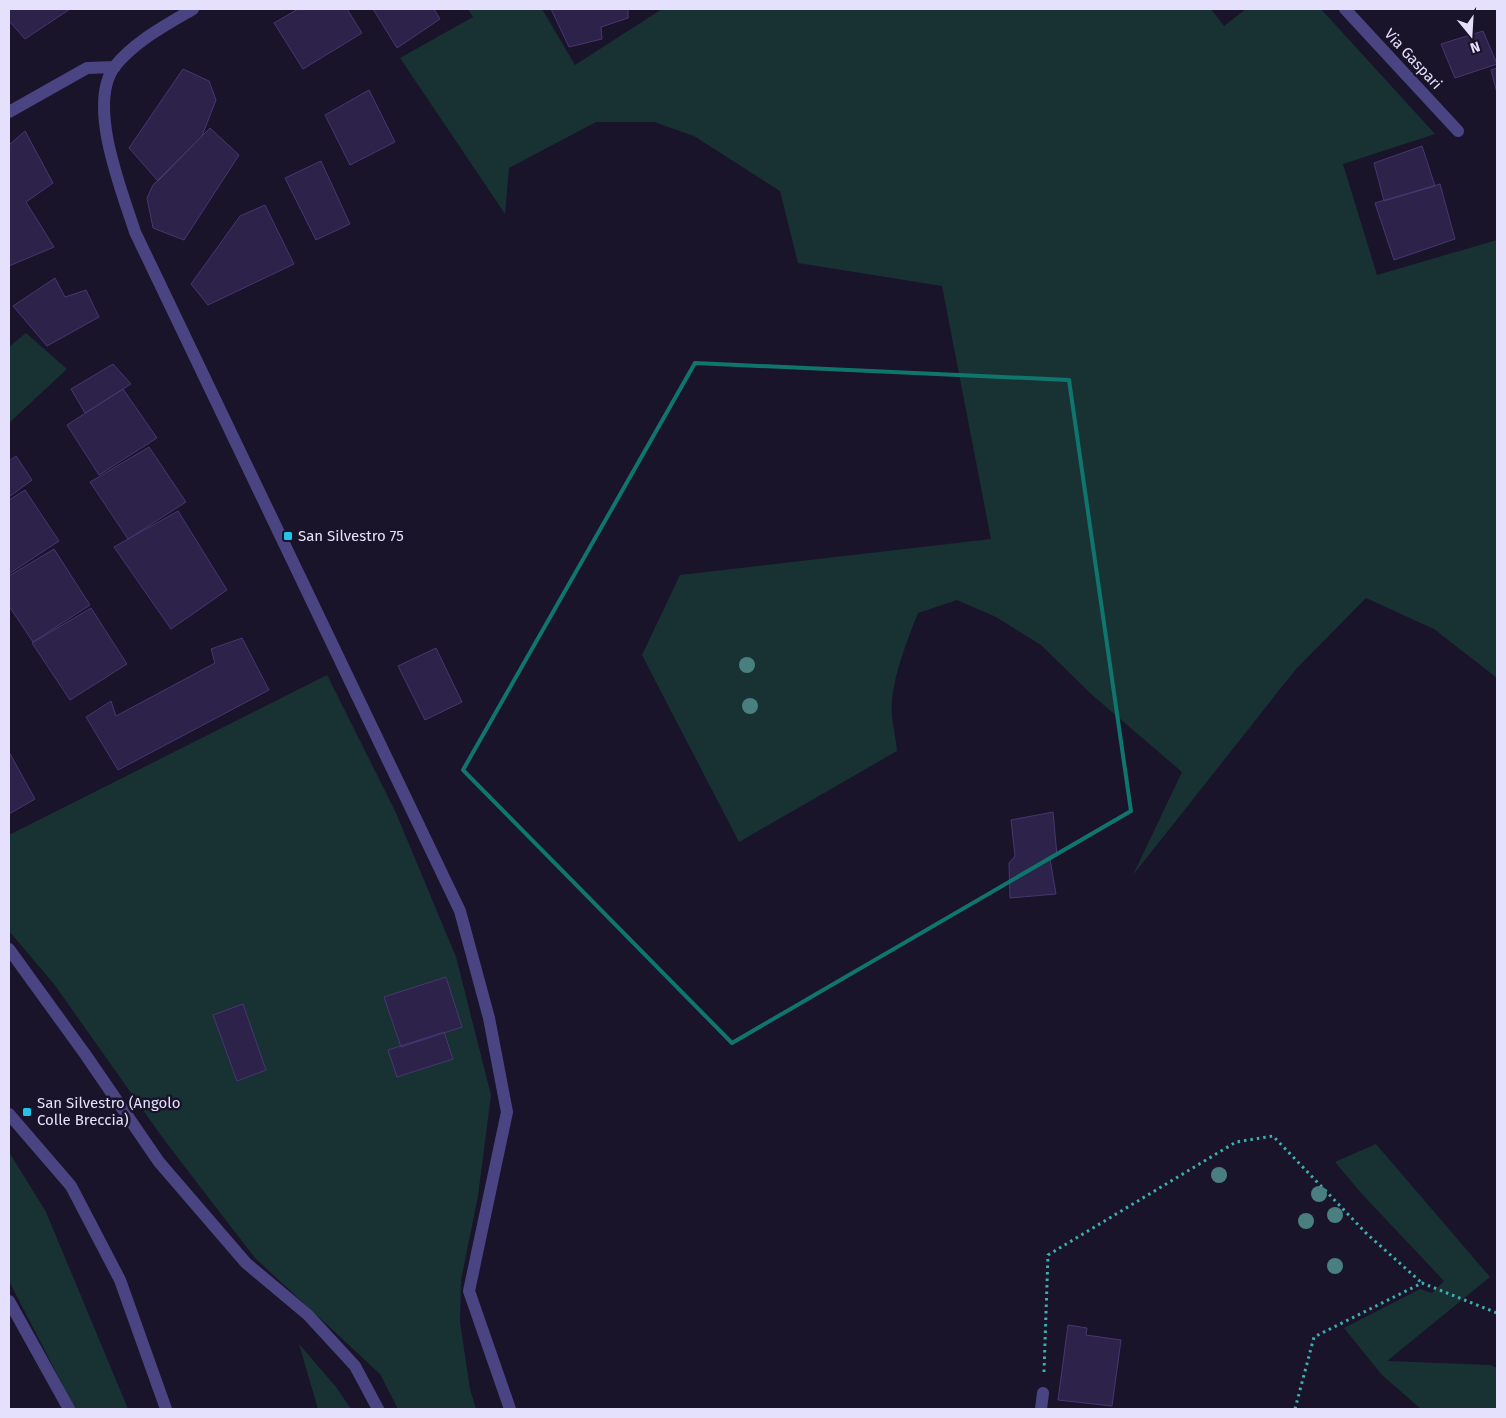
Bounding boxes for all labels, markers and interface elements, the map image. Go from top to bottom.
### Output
north arrow [1446,10,1496,60]
street label: Via Gaspari [1380,25,1446,93]
text: N [1468,37,1482,56]
place label: San Silvestro 75 [298,527,404,545]
marker: San Silvestro 75 [282,530,294,542]
place label: San Silvestro (Angolo Colle Breccia) [37,1094,180,1129]
marker: San Silvestro (Angolo Colle Breccia) [21,1106,33,1118]

